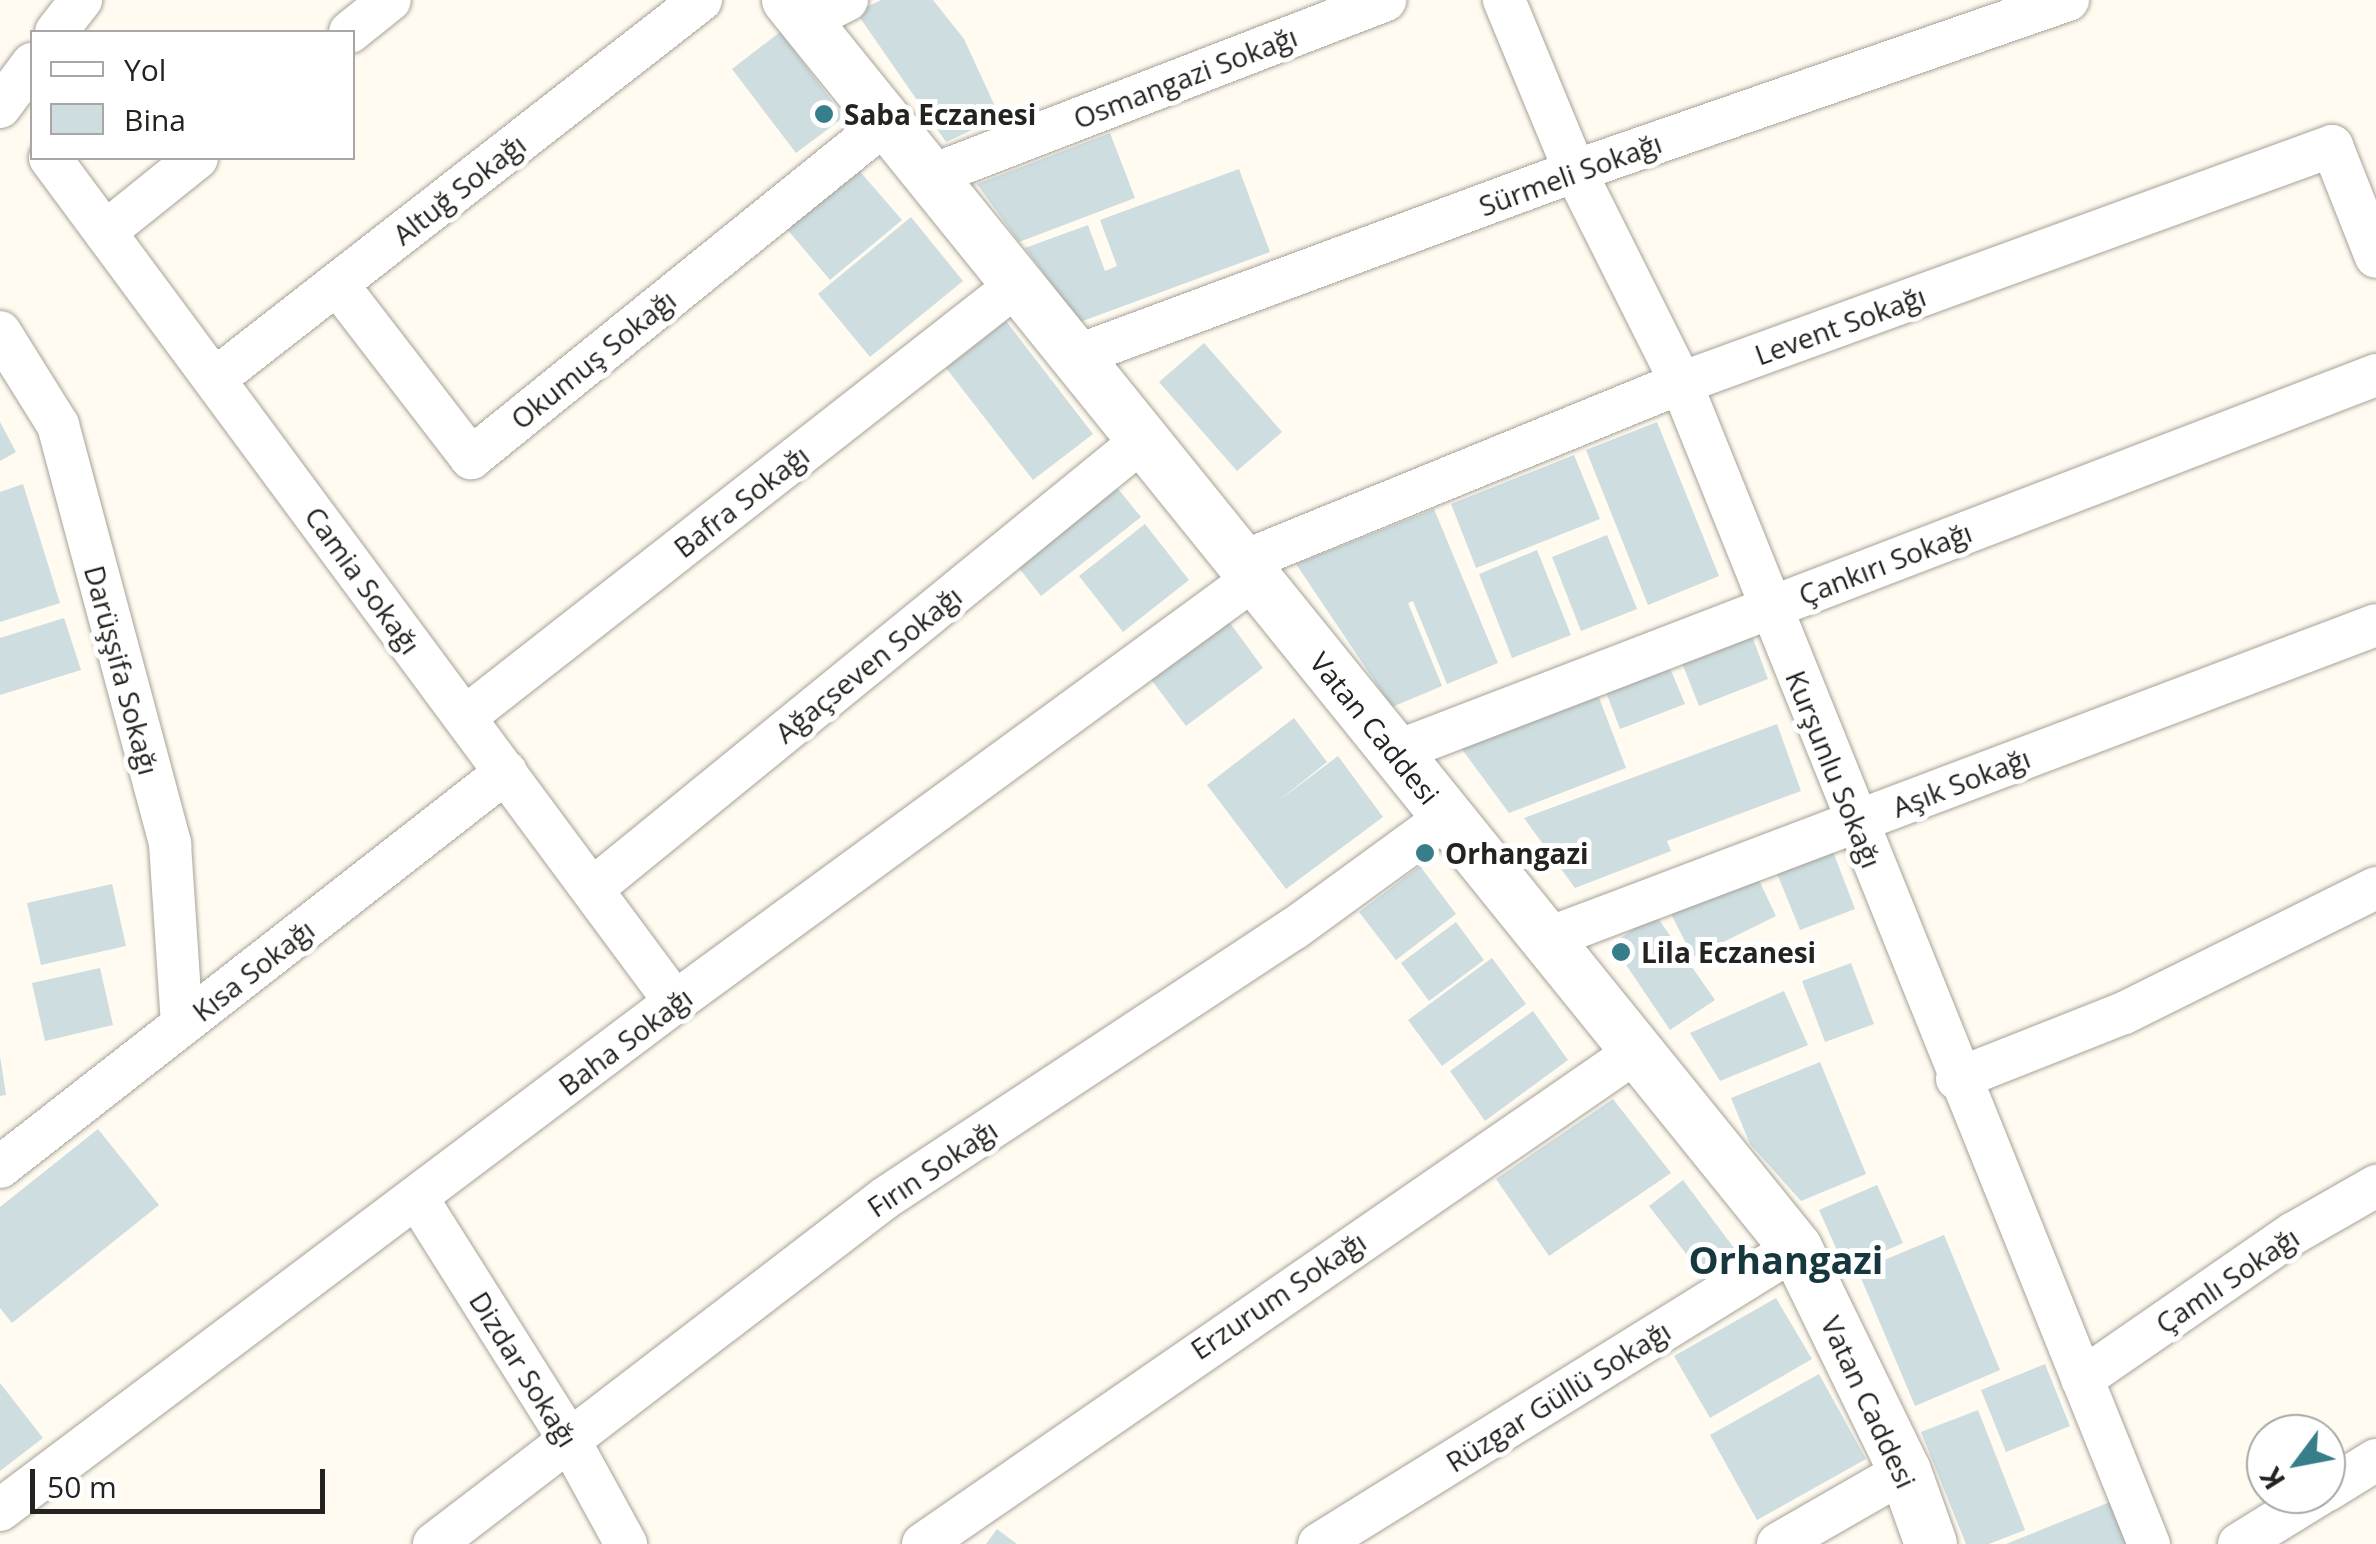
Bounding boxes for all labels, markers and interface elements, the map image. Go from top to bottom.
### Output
street label: Osmangazi Sokağı [1068,19,1302,135]
legend [30,30,355,160]
text: Yol [124,49,166,90]
place label: Saba Eczanesi [844,97,1036,131]
text: Bina [124,99,186,140]
marker: Saba Eczanesi [813,103,835,125]
street label: Sürmeli Sokağı [1474,125,1666,223]
street label: Altuğ Sokağı [386,127,532,251]
street label: Levent Sokağı [1750,279,1930,371]
street label: Okumuş Sokağı [504,282,682,436]
street label: Bafra Sokağı [667,438,815,564]
street label: Camia Sokağı [298,500,428,660]
street label: Çankırı Sokağı [1794,515,1976,611]
street label: Darüşşifa Sokağı [78,562,166,778]
street label: Ağaçseven Sokağı [768,579,968,749]
street label: Vatan Caddesi [1303,645,1447,811]
street label: Kurşunlu Sokağı [1779,665,1889,873]
street label: Aşık Sokağı [1887,740,2035,824]
place label: Orhangazi [1445,836,1589,870]
marker: Orhangazi [1414,842,1436,864]
street label: Kısa Sokağı [185,912,321,1028]
place label: Lila Eczanesi [1641,935,1816,969]
marker: Lila Eczanesi [1610,941,1632,963]
street label: Baha Sokağı [552,980,698,1102]
street label: Fırın Sokağı [861,1112,1003,1224]
street label: Çamlı Sokağı [2149,1220,2305,1340]
street label: Erzurum Sokağı [1184,1224,1372,1366]
district label: Orhangazi [1689,1237,1883,1283]
street label: Dizdar Sokağı [463,1285,585,1453]
street label: Vatan Caddesi [1815,1311,1923,1493]
street label: Rüzgar Güllü Sokağı [1440,1313,1676,1479]
north arrow [2246,1414,2346,1514]
scale bar [35,1449,330,1511]
text: K [2251,1461,2293,1497]
text: 50 m [47,1466,117,1507]

